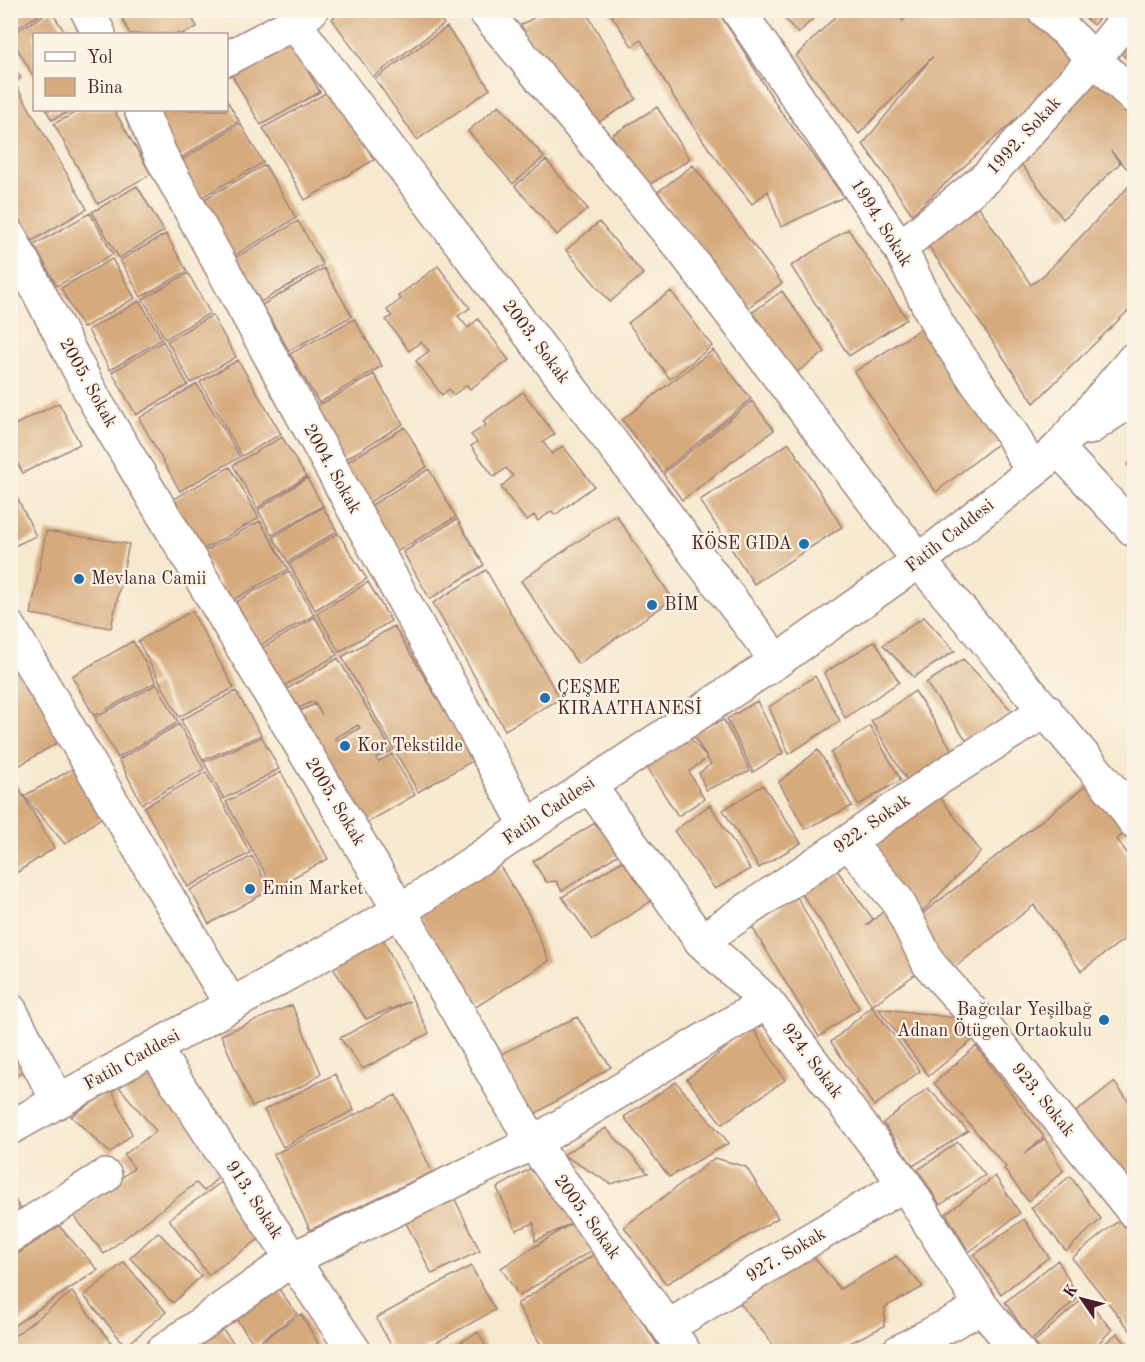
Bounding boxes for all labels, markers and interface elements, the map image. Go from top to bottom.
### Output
legend [33,33,228,111]
text: Yol [87,49,113,67]
text: Bina [87,79,123,97]
street label: 1992. Sokak [983,93,1065,179]
street label: 1994. Sokak [847,176,915,270]
street label: 2003. Sokak [499,297,573,387]
street label: 2005. Sokak [56,335,120,431]
street label: 2004. Sokak [300,421,364,517]
street label: Fatih Caddesi [902,496,998,576]
place label: KÖSE GIDA [691,531,792,553]
marker: KÖSE GIDA [797,537,811,551]
place label: Mevlana Camii [91,570,206,588]
marker: Mevlana Camii [72,572,86,586]
place label: BİM [664,593,699,614]
marker: BİM [645,598,659,612]
place label: ÇEŞME KIRAATHANESİ [557,679,702,718]
marker: ÇEŞME KIRAATHANESİ [538,691,552,705]
place label: Kor Tekstilde [357,737,463,755]
marker: Kor Tekstilde [338,739,352,753]
street label: 2005. Sokak [302,755,368,849]
street label: Fatih Caddesi [500,774,598,848]
street label: 922. Sokak [830,791,914,857]
place label: Emin Market [262,880,364,898]
marker: Emin Market [243,882,257,896]
place label: Bağcılar Yeşilbağ Adnan Ötügen Ortaokulu [897,1001,1092,1040]
marker: Bağcılar Yeşilbağ Adnan Ötügen Ortaokulu [1097,1013,1111,1027]
street label: 924. Sokak [778,1020,846,1102]
street label: Fatih Caddesi [81,1026,183,1094]
street label: 923. Sokak [1008,1060,1078,1140]
street label: 913. Sokak [222,1158,286,1242]
street label: 2005. Sokak [550,1171,624,1263]
street label: 927. Sokak [743,1224,829,1286]
north arrow [1052,1269,1112,1329]
text: K [1061,1282,1081,1301]

